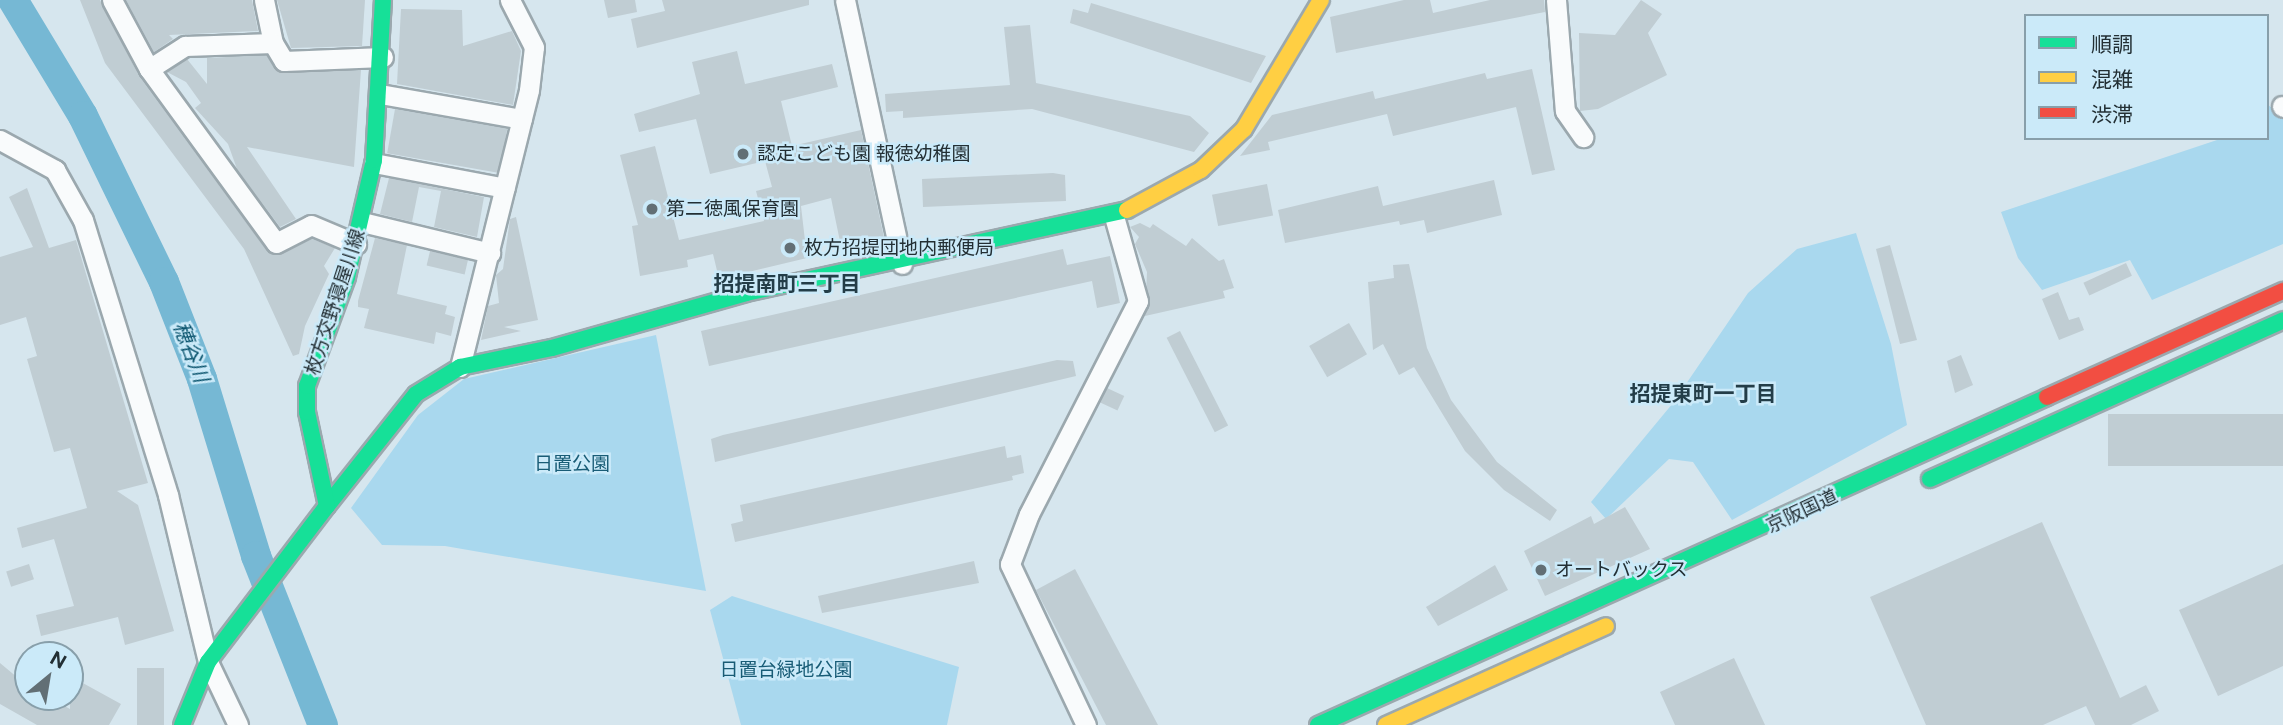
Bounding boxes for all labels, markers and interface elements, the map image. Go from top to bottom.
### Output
legend [2024,14,2269,140]
text: 順調 [2091,32,2133,57]
text: 混雑 [2091,67,2133,92]
text: 渋滞 [2091,102,2133,127]
place label: 認定こども園 報徳幼稚園 [757,143,971,165]
marker: 認定こども園 報徳幼稚園 [735,146,751,162]
place label: 第二徳風保育園 [666,198,799,220]
marker: 第二徳風保育園 [644,201,660,217]
street label: 枚方交野寝屋川線 [301,226,369,378]
place label: 枚方招提団地内郵便局 [804,237,994,259]
marker: 枚方招提団地内郵便局 [782,240,798,256]
district label: 招提南町三丁目 [714,271,860,297]
water label: 穂谷川 [168,318,214,386]
district label: 招提東町一丁目 [1630,381,1776,407]
park label: 日置公園 [534,453,610,475]
street label: 京阪国道 [1763,485,1841,537]
place label: オートバックス [1555,559,1688,581]
marker: オートバックス [1533,562,1549,578]
north arrow [14,641,84,711]
text: N [47,646,70,673]
park label: 日置台緑地公園 [720,659,852,681]

